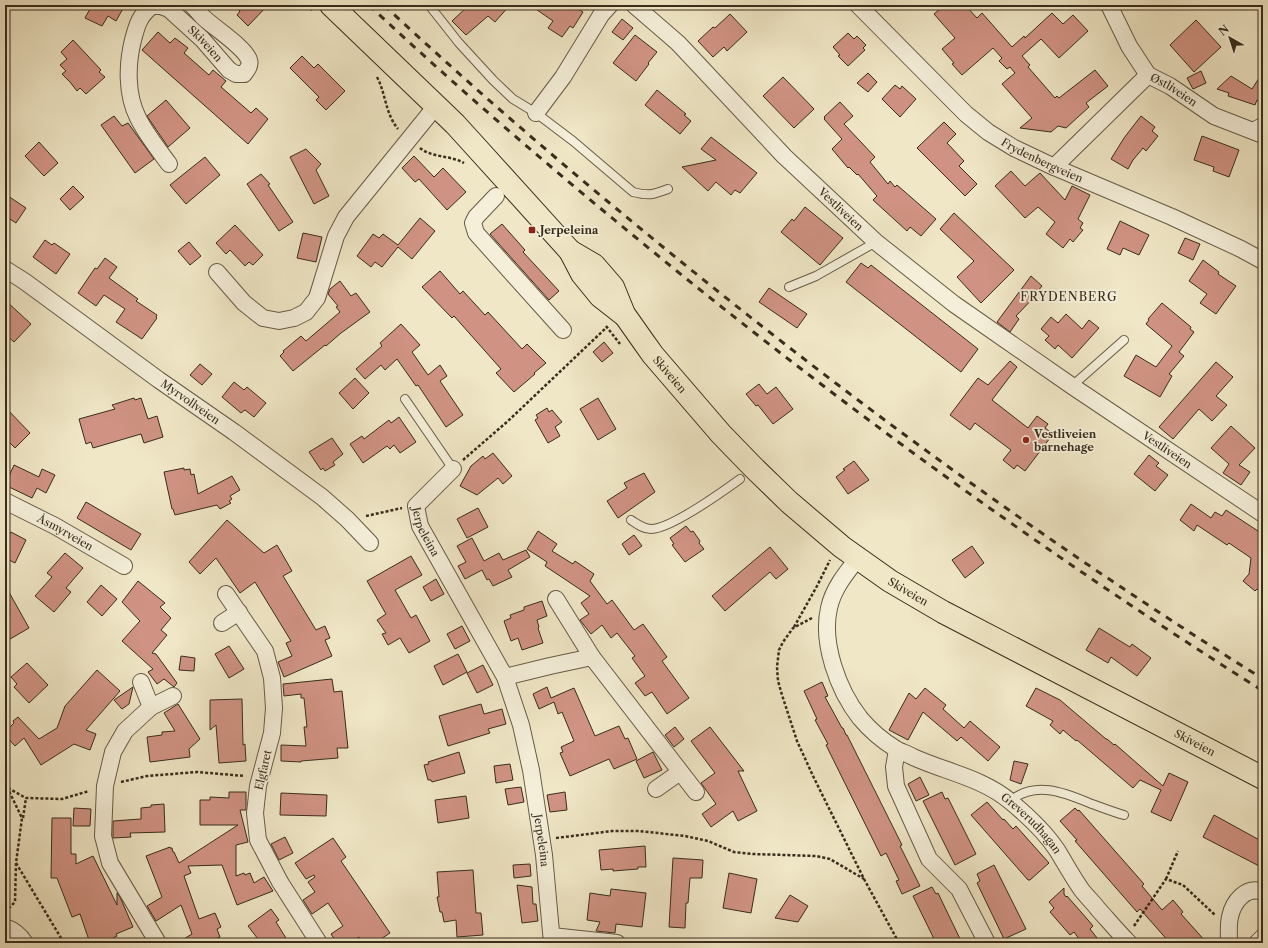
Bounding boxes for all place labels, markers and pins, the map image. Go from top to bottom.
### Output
place label: Jerpeleina [538,223,599,237]
marker: Jerpeleina [527,225,537,235]
place label: Vestliveien barnehage [1033,427,1097,454]
marker: Vestliveien barnehage [1021,435,1031,445]

